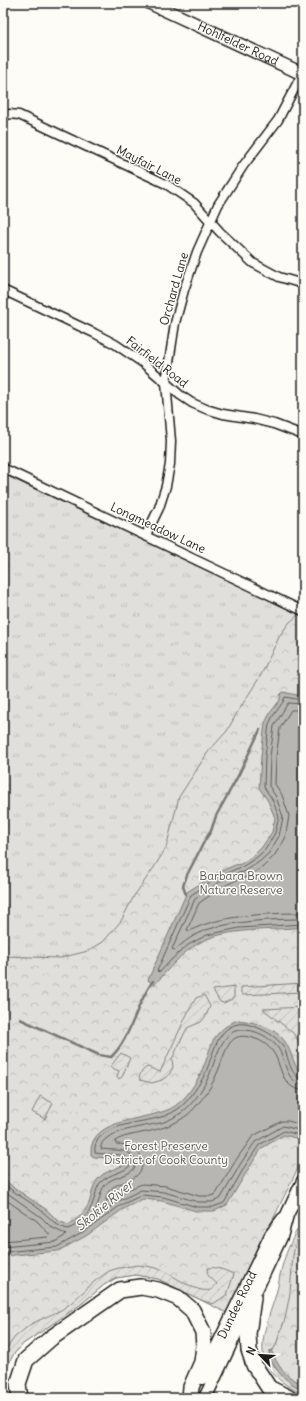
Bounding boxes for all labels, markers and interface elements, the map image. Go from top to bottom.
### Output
street label: Hohlfelder Road [195,18,281,69]
street label: Mayfair Lane [114,142,184,187]
street label: Orchard Lane [156,251,191,327]
street label: Fairfield Road [123,333,191,390]
street label: Longmeadow Lane [108,499,208,556]
park label: Barbara Brown Nature Reserve [199,868,283,897]
park label: Forest Preserve District of Cook County [104,1138,228,1167]
water label: Skokie River [72,1175,138,1235]
street label: Dundee Road [214,1268,259,1341]
north arrow [240,1335,280,1375]
text: N [243,1344,259,1357]

